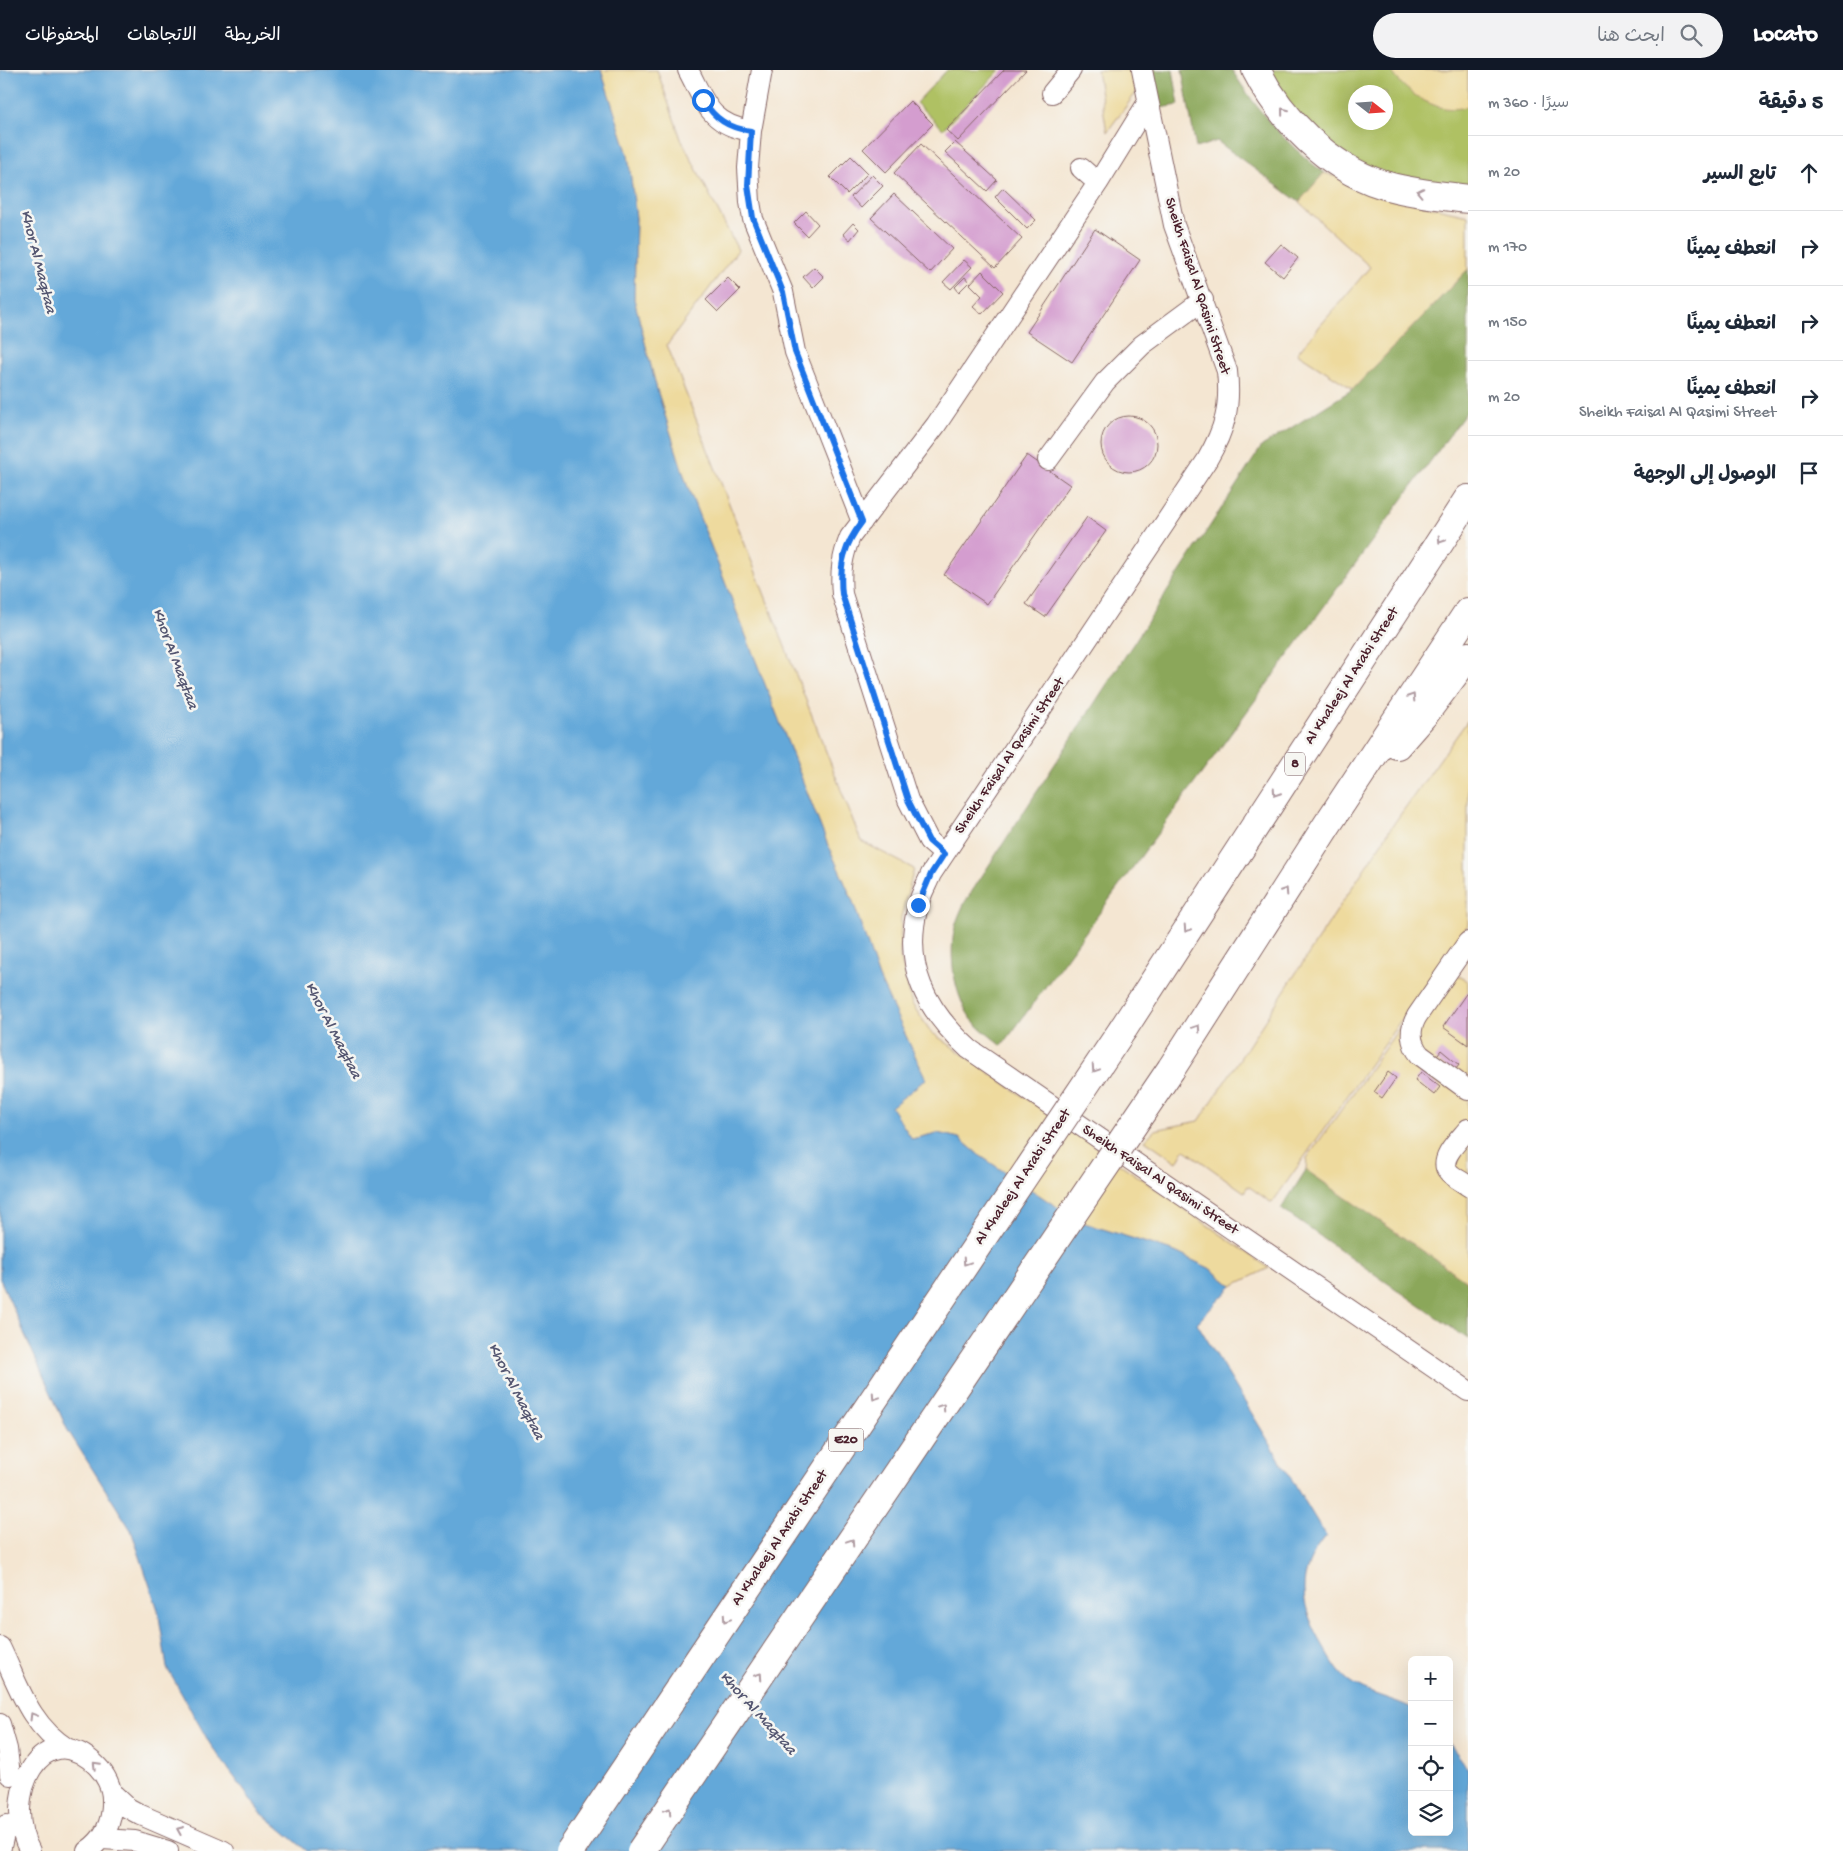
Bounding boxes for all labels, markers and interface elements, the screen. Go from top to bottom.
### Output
search box [1373,13,1723,58]
icon: search [1677,21,1705,49]
text: Locato [1753,21,1818,50]
text: المحفوظات [25,26,99,47]
text: الاتجاهات [127,26,197,47]
text: الخريطة [225,26,281,47]
text: ابحث هنا [1597,26,1665,49]
north arrow [1348,85,1393,130]
route start [692,89,715,112]
text: 5 دقيقة [1759,92,1823,117]
text: سيرًا · 360 m [1488,95,1569,114]
one-way arrow [1280,108,1289,117]
icon: ahead [1795,159,1823,187]
text: 20 m [1488,164,1520,183]
text: تابع السير [1704,164,1776,187]
one-way arrow [1415,188,1424,198]
street label: Sheikh Faisal Al Qasimi Street [1160,195,1235,378]
water label: Khor Al Maqtaa [15,208,59,317]
icon: right [1795,234,1823,262]
text: 170 m [1488,239,1527,258]
text: انعطف يمينًا [1687,239,1776,262]
icon: right [1795,309,1823,337]
text: 150 m [1488,314,1527,333]
text: انعطف يمينًا [1687,314,1776,337]
text: انعطف يمينًا [1687,379,1776,402]
icon: right [1795,384,1823,412]
text: 20 m [1488,389,1520,408]
text: Sheikh Faisal Al Qasimi Street [1579,404,1776,423]
icon: arrive [1795,459,1823,487]
text: الوصول إلى الوجهة [1633,464,1776,487]
one-way arrow [1438,534,1448,543]
street label: Al Khaleej Al Arabi Street [1301,602,1404,748]
water label: Khor Al Maqtaa [147,606,201,713]
street label: Sheikh Faisal Al Qasimi Street [951,673,1070,838]
one-way arrow [1406,693,1415,702]
road number: 8 [1285,752,1305,776]
one-way arrow [1273,787,1282,797]
one-way arrow [1279,887,1288,897]
route end [907,894,930,917]
one-way arrow [1184,924,1194,933]
water label: Khor Al Maqtaa [300,980,365,1083]
one-way arrow [1191,1024,1200,1034]
one-way arrow [1092,1064,1102,1073]
street label: Al Khaleej Al Arabi Street [971,1104,1076,1248]
street label: Sheikh Faisal Al Qasimi Street [1078,1121,1243,1240]
one-way arrow [963,1256,972,1266]
water label: Khor Al Maqtaa [483,1341,548,1444]
one-way arrow [872,1391,881,1401]
one-way arrow [936,1403,945,1413]
road number: E20 [828,1428,864,1452]
street label: Al Khaleej Al Arabi Street [728,1465,833,1609]
one-way arrow [845,1538,854,1547]
one-way arrow [723,1613,732,1623]
map controls [1408,1656,1453,1836]
button: + [1408,1656,1453,1701]
water label: Khor Al Maqtaa [715,1668,800,1760]
one-way arrow [753,1672,763,1681]
button: − [1408,1701,1453,1746]
one-way arrow [30,1712,40,1721]
button: locate [1408,1746,1453,1791]
one-way arrow [92,1761,101,1770]
button: layers [1408,1791,1453,1836]
one-way arrow [662,1807,671,1816]
one-way arrow [176,1826,185,1837]

